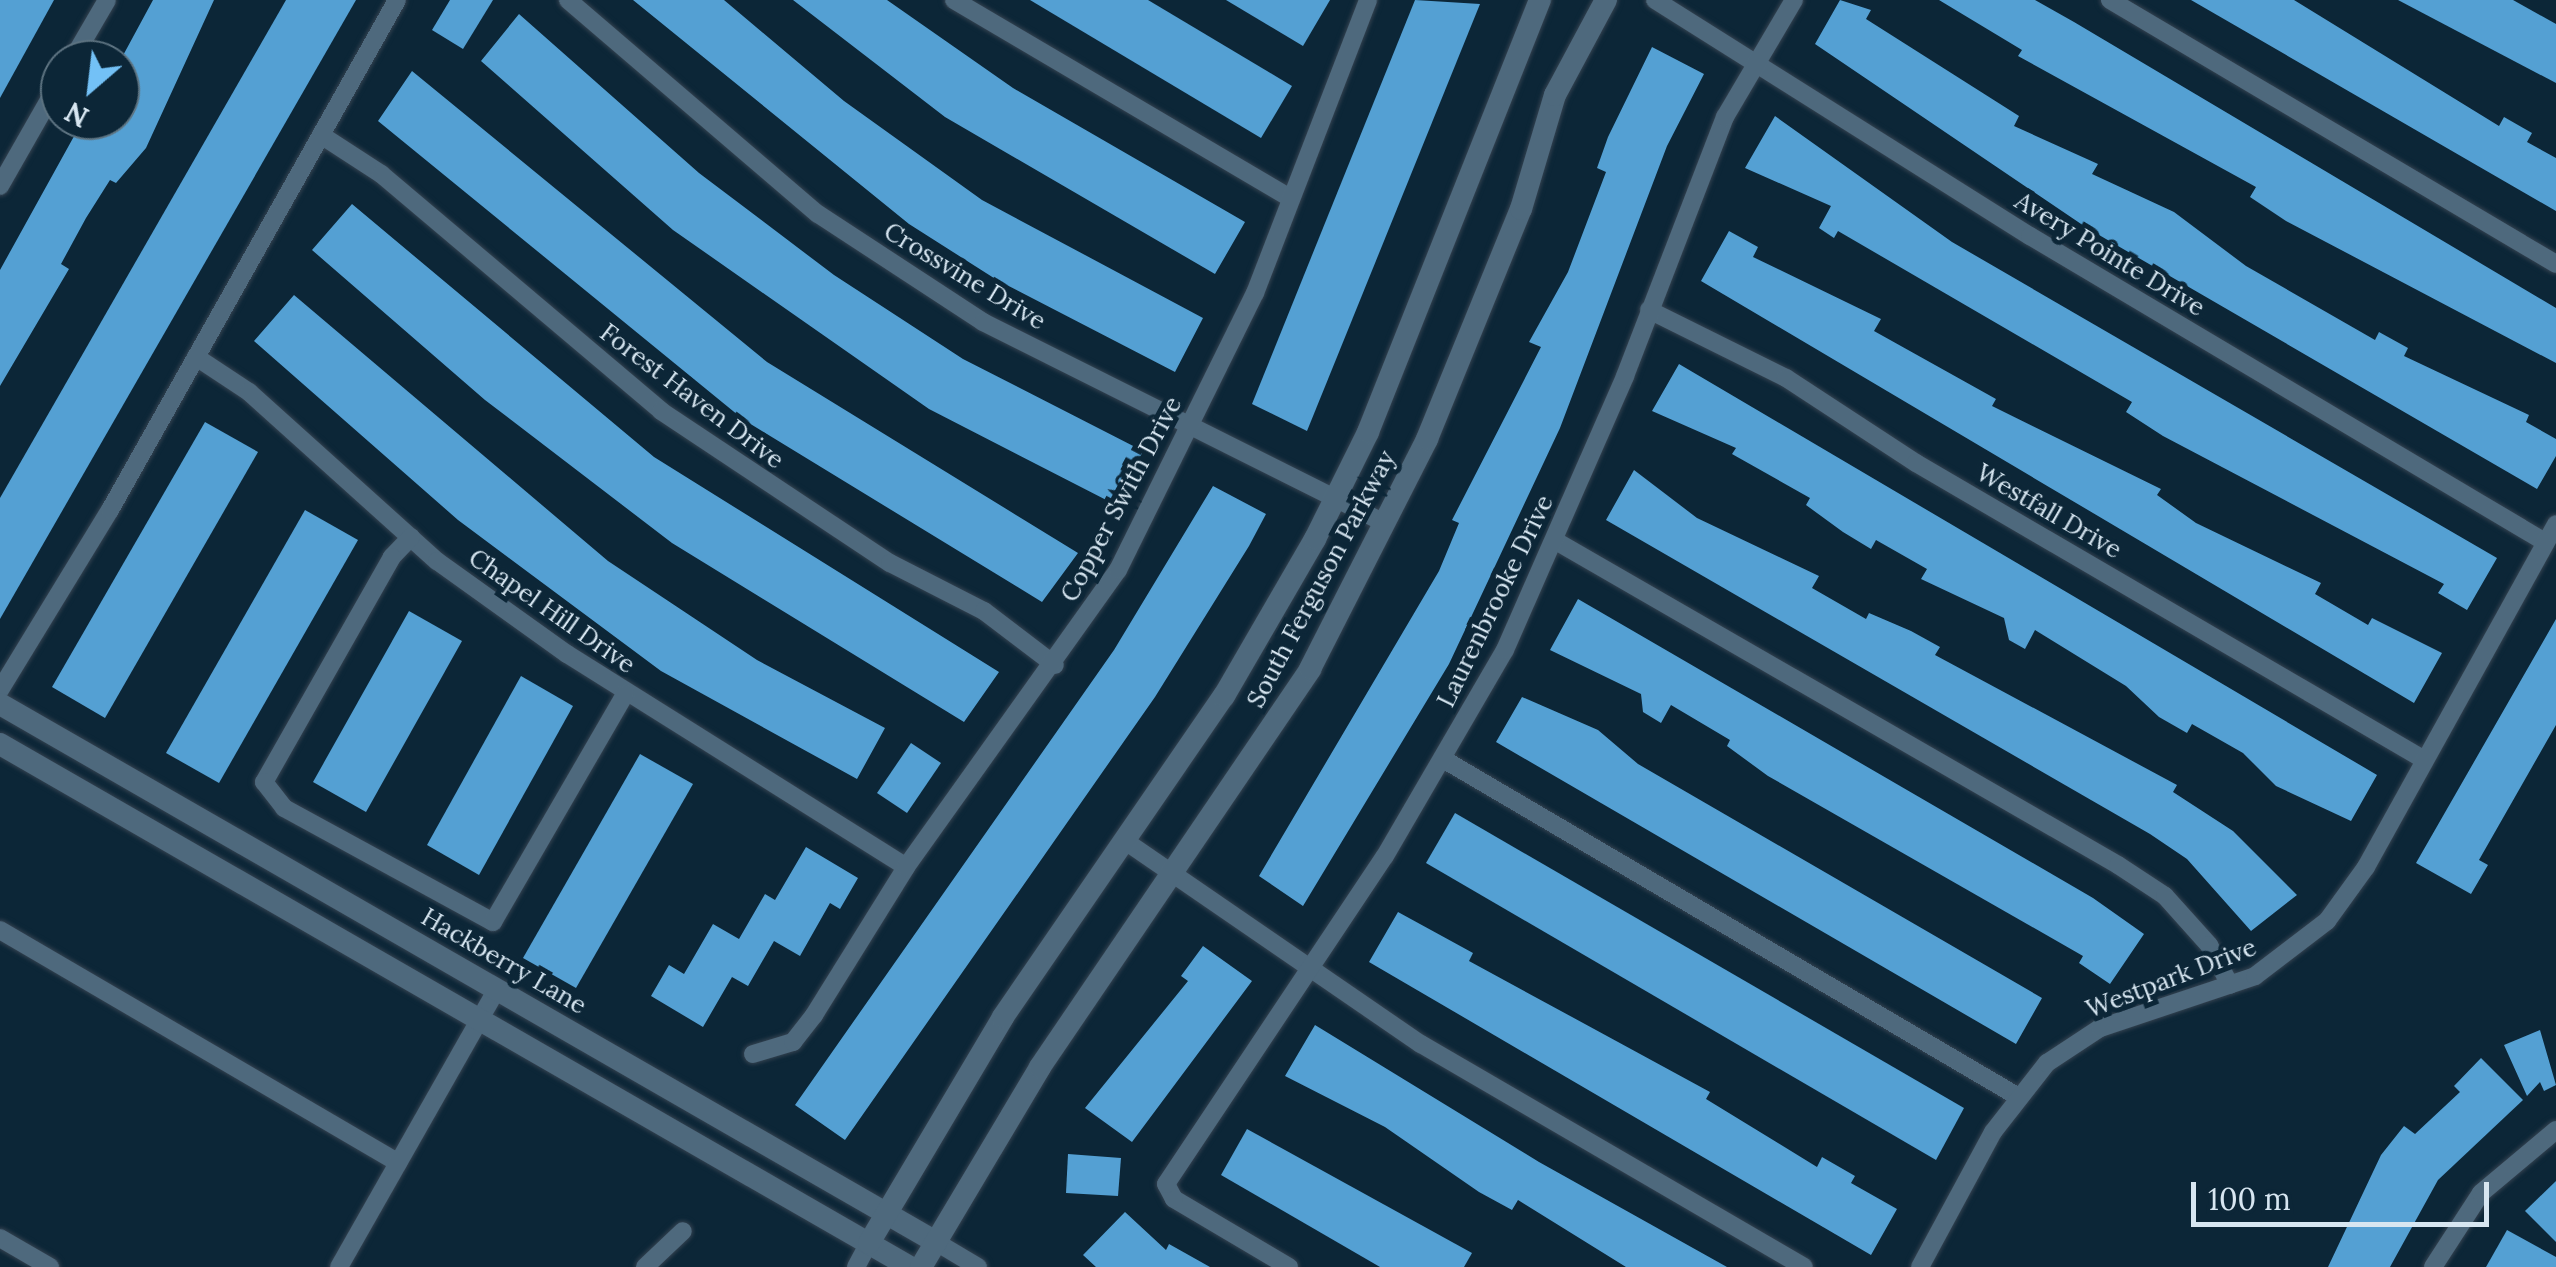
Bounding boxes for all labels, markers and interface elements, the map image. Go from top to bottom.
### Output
north arrow [40,40,140,140]
text: N [59,94,95,136]
street label: Avery Pointe Drive [2010,186,2210,322]
street label: Crossvine Drive [879,216,1051,336]
street label: Forest Haven Drive [594,317,790,475]
street label: Copper Swith Drive [1054,391,1188,607]
street label: South Ferguson Parkway [1240,445,1402,713]
street label: Westfall Drive [1971,457,2127,565]
street label: Laurenbrooke Drive [1431,490,1559,712]
street label: Chapel Hill Drive [463,542,641,680]
street label: Hackberry Lane [416,902,592,1020]
street label: Westpark Drive [2082,932,2260,1024]
scale bar [2196,1162,2494,1224]
text: 100 m [2208,1180,2291,1218]

